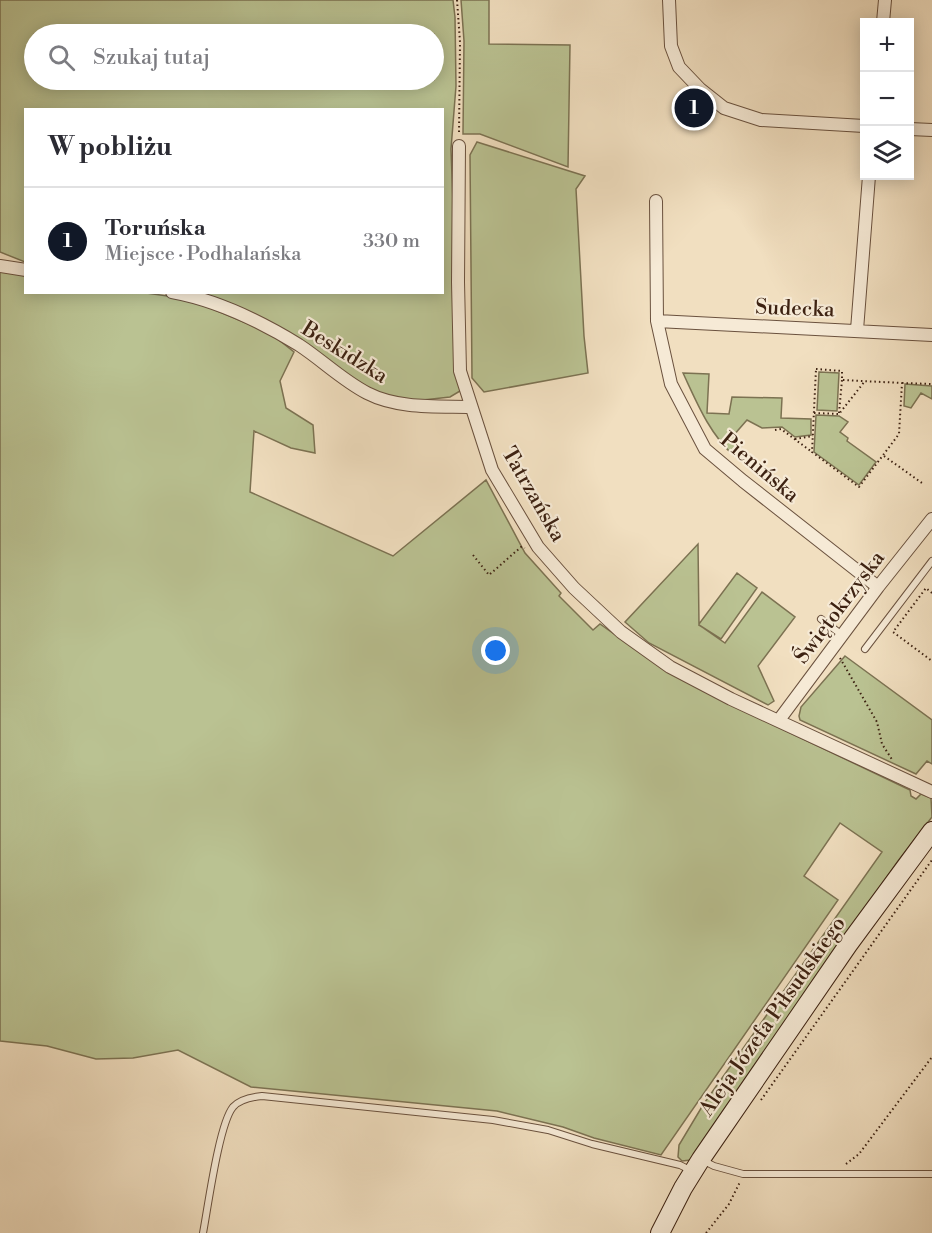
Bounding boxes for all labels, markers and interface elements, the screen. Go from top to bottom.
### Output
map controls [860,18,914,180]
button: + [860,18,914,72]
search box [24,24,444,90]
icon: search [45,41,78,74]
text: Szukaj tutaj [93,44,210,71]
button: − [860,72,914,126]
pin: 1 [674,86,714,130]
button: layers [860,126,914,180]
text: W pobliżu [48,131,172,163]
text: Toruńska [105,215,206,242]
text: 1 [63,229,72,254]
text: 330 m [363,229,420,254]
text: Miejsce · Podhalańska [105,242,301,267]
street label: Sudecka [755,295,835,323]
street label: Beskidzka [296,316,393,390]
street label: Pienińska [714,427,805,509]
street label: Tatrzańska [496,442,571,547]
street label: Świętokrzyska [787,544,891,669]
your location [481,636,510,665]
street label: Aleja Józefa Piłsudskiego [693,912,852,1122]

